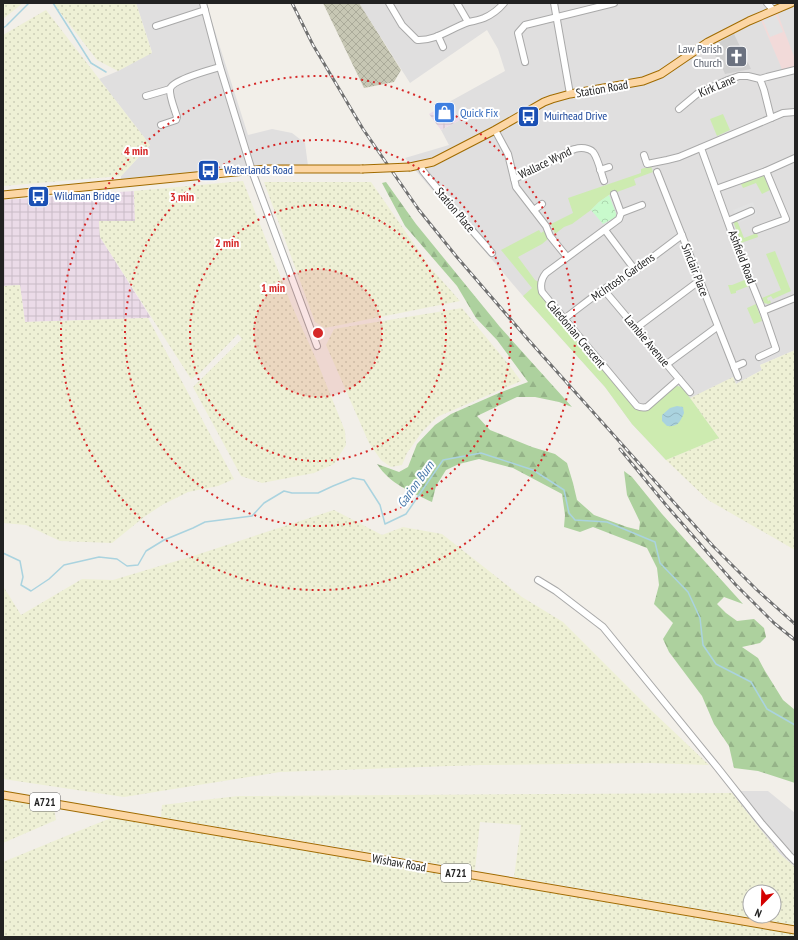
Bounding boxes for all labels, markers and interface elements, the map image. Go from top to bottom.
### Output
place label: Law Parish Church [678,41,722,70]
church icon: Law Parish Church [724,43,750,69]
street label: Kirk Lane [696,71,738,100]
street label: Station Road [575,77,629,100]
shop icon: Quick Fix [431,100,457,126]
bus stop icon: Muirhead Drive [516,103,542,129]
place label: Quick Fix [460,105,498,120]
place label: Muirhead Drive [544,108,607,123]
text: 4 min [124,143,148,158]
street label: Wallace Wynd [516,143,574,182]
bus stop icon: Waterlands Road [195,157,221,183]
place label: Waterlands Road [224,162,293,177]
bus stop icon: Wildman Bridge [25,183,51,209]
street label: Station Place [432,184,479,235]
place label: Wildman Bridge [54,188,120,203]
text: 3 min [170,189,194,204]
street label: Ashfield Road [725,228,760,286]
text: 2 min [215,235,239,250]
street label: Sinclair Place [679,241,712,298]
street label: McIntosh Gardens [588,249,657,304]
text: 1 min [261,280,285,295]
street label: Caledonian Crescent [544,297,610,371]
street label: Lambie Avenue [621,312,673,370]
centre of rings [311,326,325,340]
water label: Garion Burn [393,457,439,511]
road number: A721 [30,793,60,811]
street label: Wishaw Road [371,850,427,875]
road number: A721 [441,864,471,882]
north arrow [742,884,782,924]
text: N [753,906,764,921]

